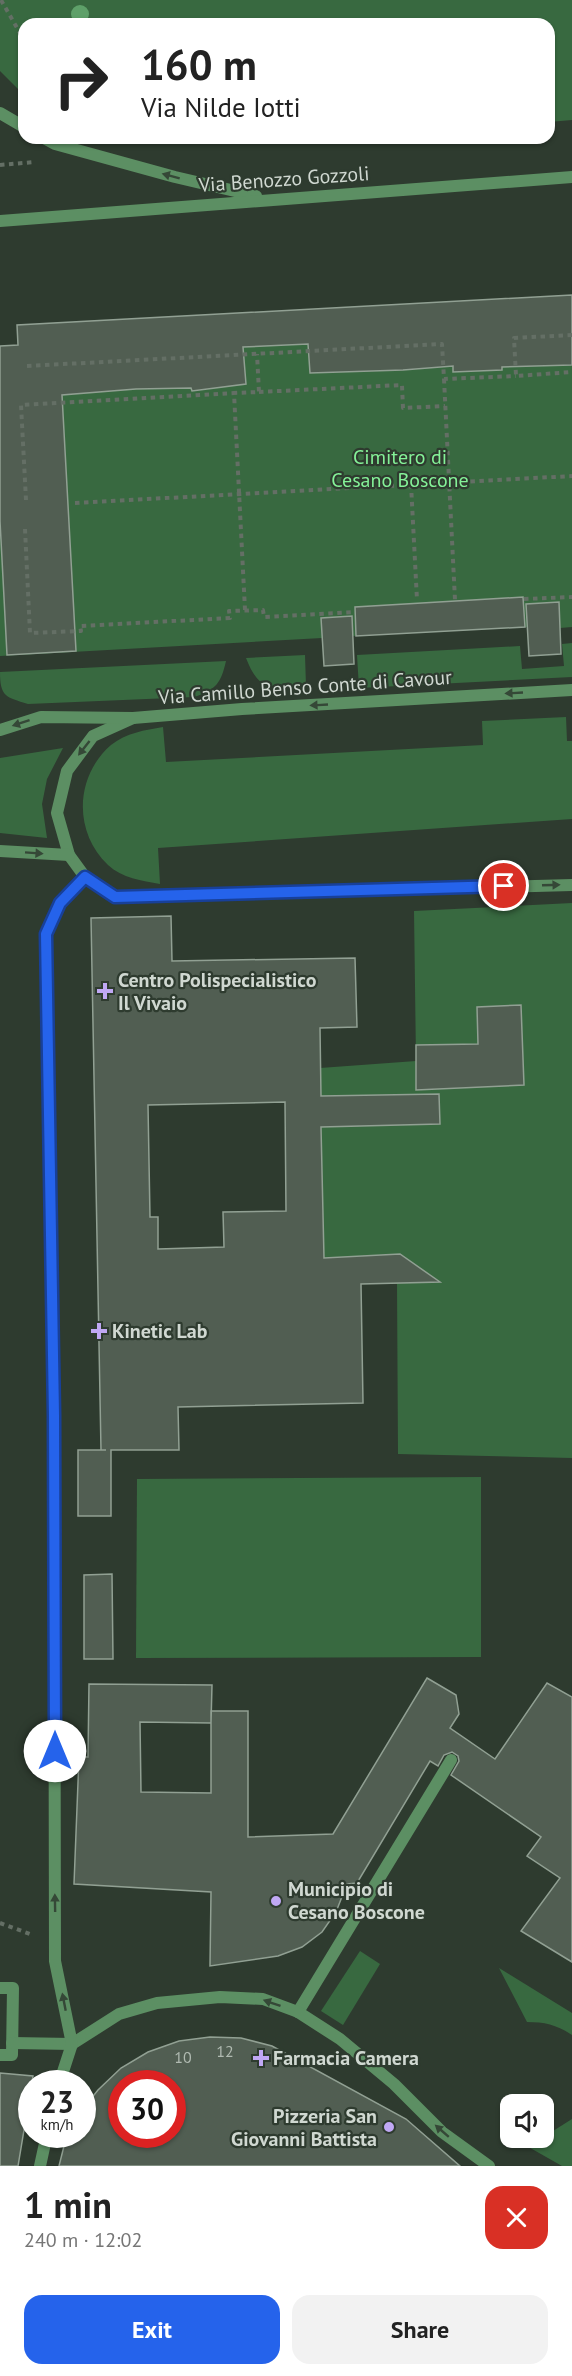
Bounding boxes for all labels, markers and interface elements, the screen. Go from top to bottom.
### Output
text: 160 m [141,37,257,92]
icon: right [42,42,120,120]
text: Via Nilde Iotti [141,90,301,124]
street label: Via Benozzo Gozzoli [197,160,370,198]
one-way arrow [162,171,180,181]
park label: Cimitero di Cesano Boscone [331,444,469,493]
street label: Via Camillo Benso Conte di Cavour [156,664,453,710]
one-way arrow [504,689,523,698]
one-way arrow [309,700,328,710]
one-way arrow [12,719,30,729]
one-way arrow [79,741,91,756]
one-way arrow [25,848,44,858]
pin [478,860,529,911]
icon: arrive [487,869,520,902]
one-way arrow [542,880,561,890]
place label: Centro Polispecialistico Il Vivaio [118,967,317,1016]
marker: Centro Polispecialistico Il Vivaio [96,982,114,1000]
place label: Kinetic Lab [112,1318,208,1344]
marker: Kinetic Lab [90,1322,108,1340]
position arrow [23,1719,87,1783]
place label: Municipio di Cesano Boscone [288,1876,425,1925]
one-way arrow [50,1893,60,1912]
marker: Municipio di Cesano Boscone [269,1894,283,1908]
one-way arrow [58,1993,68,2012]
one-way arrow [262,1997,280,2007]
house number: 12 [216,2041,234,2061]
place label: Farmacia Camera [273,2045,419,2071]
house number: 10 [174,2047,192,2067]
marker: Farmacia Camera [254,2051,268,2065]
speed limit sign: 30 [108,2070,186,2148]
text: 23 [40,2082,74,2121]
map controls [500,2094,554,2148]
button: sound [500,2094,554,2148]
place label: Pizzeria San Giovanni Battista [231,2103,377,2152]
text: km/h [41,2115,73,2134]
marker: Pizzeria San Giovanni Battista [382,2120,396,2134]
one-way arrow [435,2125,450,2138]
text: 1 min [24,2181,112,2228]
button: close [485,2186,548,2249]
text: 240 m · 12:02 [24,2227,142,2253]
button: Exit [24,2295,280,2364]
button: Share [292,2295,548,2364]

